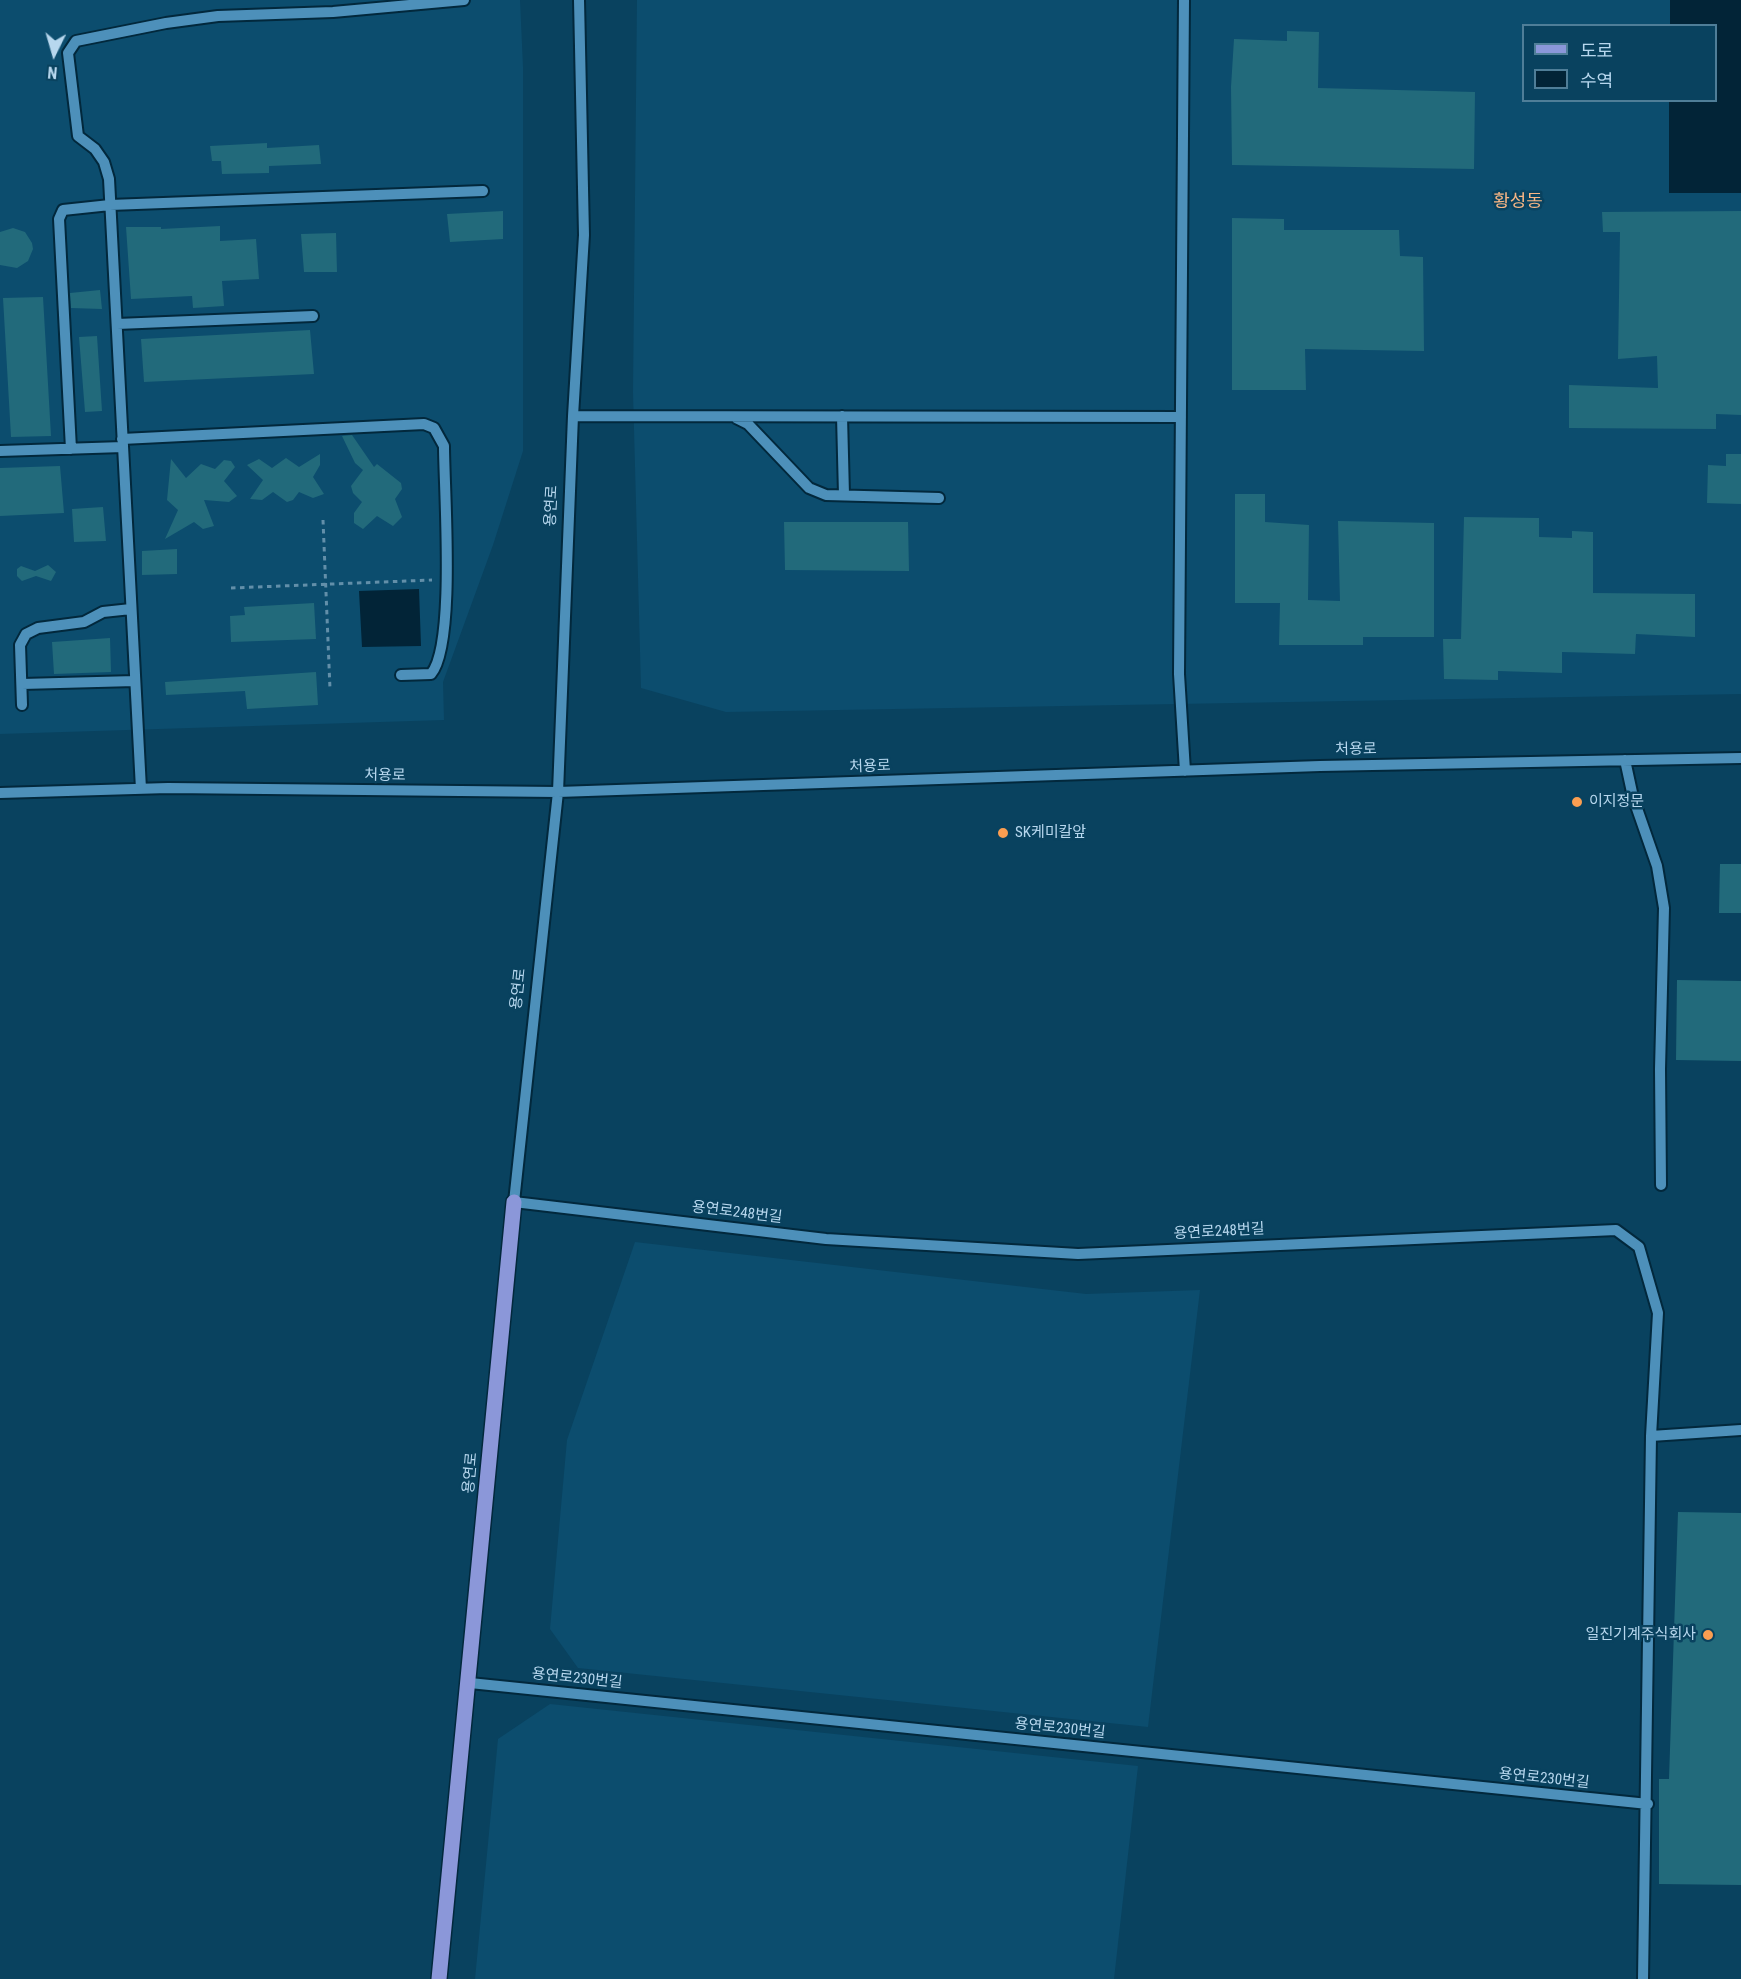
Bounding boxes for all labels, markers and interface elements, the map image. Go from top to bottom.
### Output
north arrow [24,24,84,84]
legend [1522,24,1717,102]
text: 도로 [1580,40,1613,61]
text: N [47,63,58,82]
text: 수역 [1580,70,1613,91]
district label: 황성동 [1493,191,1543,213]
street label: 용연로 [542,485,562,527]
street label: 처용로 [1335,741,1377,759]
street label: 처용로 [849,757,891,777]
street label: 처용로 [364,767,406,785]
place label: 이지정문 [1589,793,1644,811]
marker: 이지정문 [1570,795,1584,809]
place label: SK케미칼앞 [1015,824,1086,842]
marker: SK케미칼앞 [996,826,1010,840]
street label: 용연로 [508,967,530,1011]
street label: 용연로248번길 [691,1199,783,1227]
street label: 용연로248번길 [1173,1221,1265,1243]
street label: 용연로 [460,1452,482,1494]
place label: 일진기계주식회사 [1586,1626,1696,1644]
marker: 일진기계주식회사 [1701,1628,1715,1642]
street label: 용연로230번길 [531,1665,623,1693]
street label: 용연로230번길 [1014,1715,1106,1743]
street label: 용연로230번길 [1498,1765,1590,1793]

